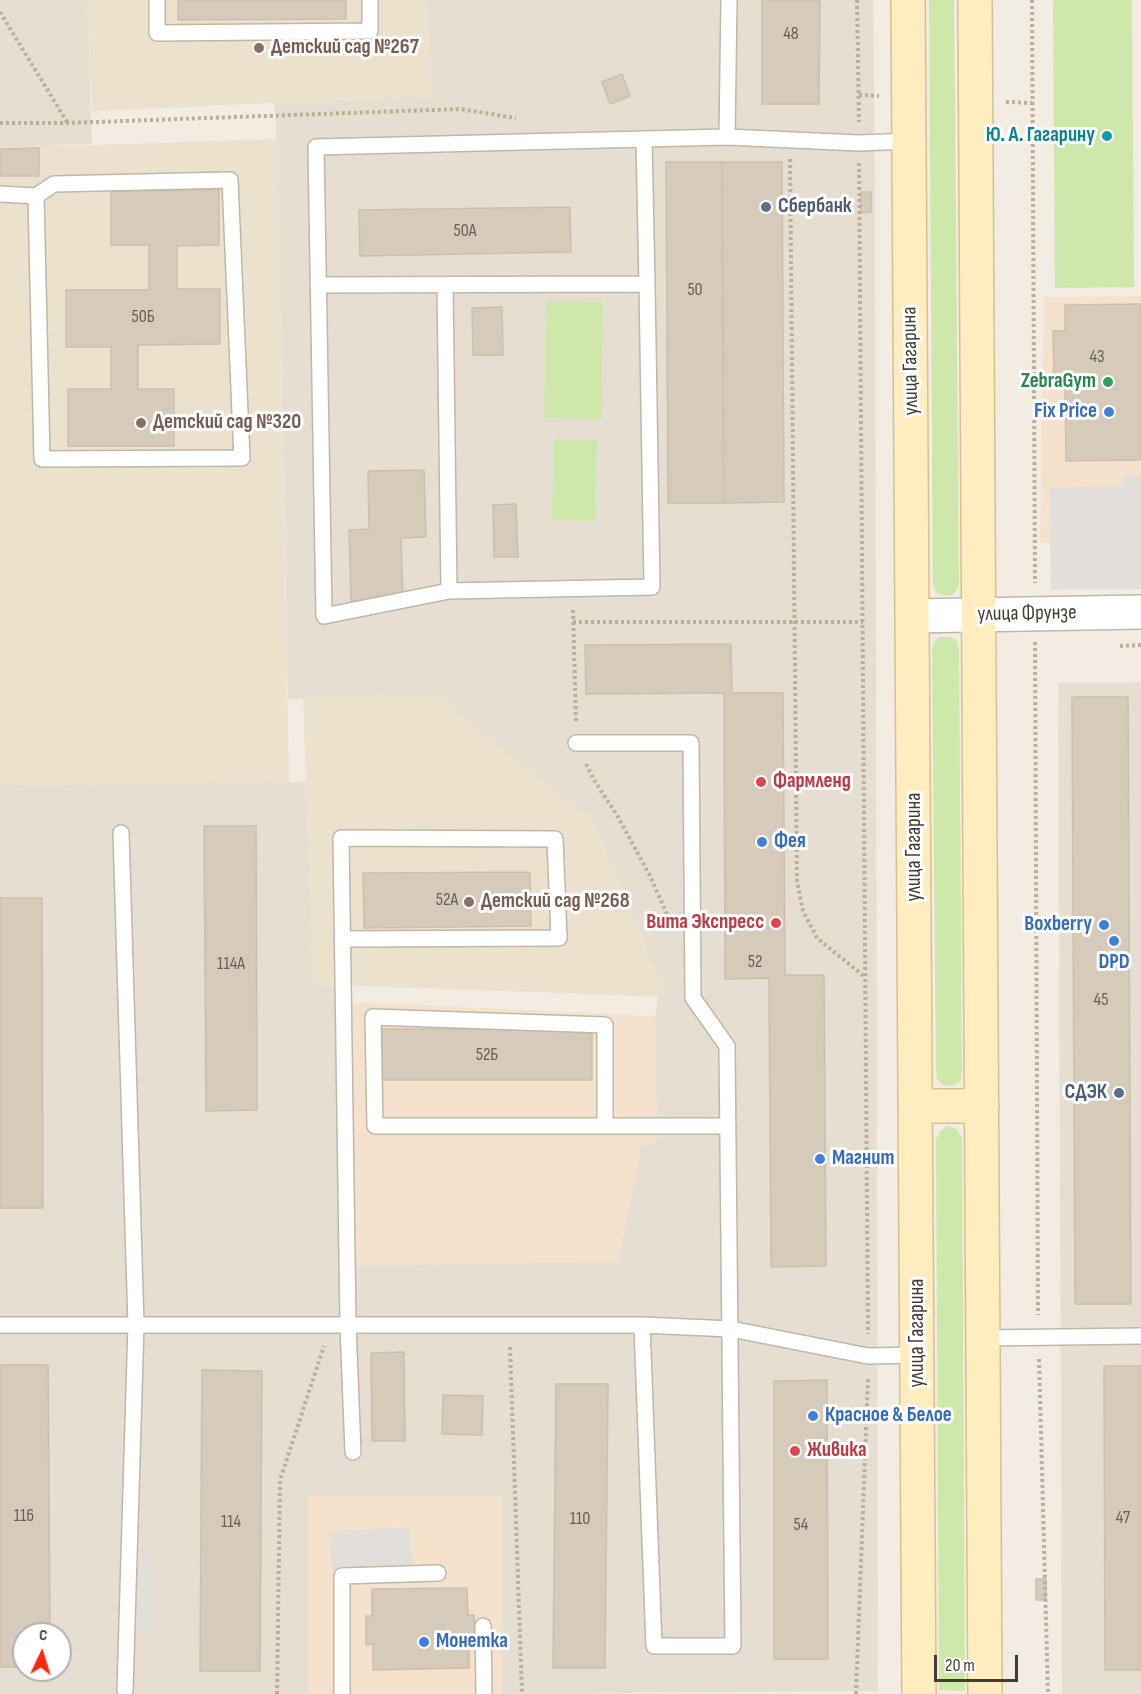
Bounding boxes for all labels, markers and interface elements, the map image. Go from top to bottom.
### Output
house number: 48 [783,23,799,45]
place label: Детский сад №267 [271,35,419,61]
marker: Детский сад №267 [252,41,266,55]
place label: Ю. А. Гагарину [986,123,1095,149]
marker: Ю. А. Гагарину [1100,129,1114,143]
place label: Сбербанк [778,194,852,220]
marker: Сбербанк [759,200,773,214]
house number: 50А [454,220,476,242]
house number: 50 [687,279,703,301]
house number: 50Б [131,306,155,328]
street label: улица Гагарина [897,306,925,416]
house number: 43 [1089,346,1105,368]
place label: ZebraGym [1021,369,1096,395]
marker: ZebraGym [1101,375,1115,389]
place label: Fix Price [1034,399,1097,425]
marker: Fix Price [1102,405,1116,419]
place label: Детский сад №320 [153,410,301,436]
marker: Детский сад №320 [134,416,148,430]
street label: улица Фрунзе [977,601,1077,627]
place label: Фармленд [773,769,851,795]
marker: Фармленд [754,775,768,789]
street label: улица Гагарина [902,793,928,901]
place label: Фея [774,829,806,855]
marker: Фея [755,835,769,849]
house number: 52А [436,889,458,911]
place label: Детский сад №268 [481,889,630,915]
marker: Детский сад №268 [462,895,476,909]
place label: Вита Экспресс [646,910,764,936]
place label: Boxberry [1024,912,1092,938]
marker: Вита Экспресс [769,916,783,930]
marker: Boxberry [1097,918,1111,932]
marker: DPD [1107,934,1121,948]
place label: DPD [1098,950,1130,976]
house number: 52 [748,951,762,973]
house number: 114А [217,953,245,975]
house number: 45 [1094,989,1108,1011]
house number: 52Б [476,1044,498,1066]
place label: СДЭК [1065,1080,1107,1106]
marker: СДЭК [1112,1086,1126,1100]
place label: Магнит [832,1146,894,1172]
marker: Магнит [813,1152,827,1166]
street label: улица Гагарина [905,1279,931,1387]
place label: Красное & Белое [825,1403,952,1429]
marker: Красное & Белое [806,1409,820,1423]
place label: Живика [807,1438,867,1464]
marker: Живика [788,1444,802,1458]
house number: 116 [14,1505,34,1527]
house number: 47 [1116,1507,1130,1529]
house number: 110 [570,1508,590,1530]
house number: 114 [221,1511,241,1533]
house number: 54 [794,1514,808,1536]
north arrow [12,1622,72,1682]
text: С [38,1626,48,1645]
place label: Монетка [436,1629,508,1655]
marker: Монетка [417,1635,431,1649]
scale bar [937,1643,1021,1681]
text: 20 m [945,1655,975,1676]

